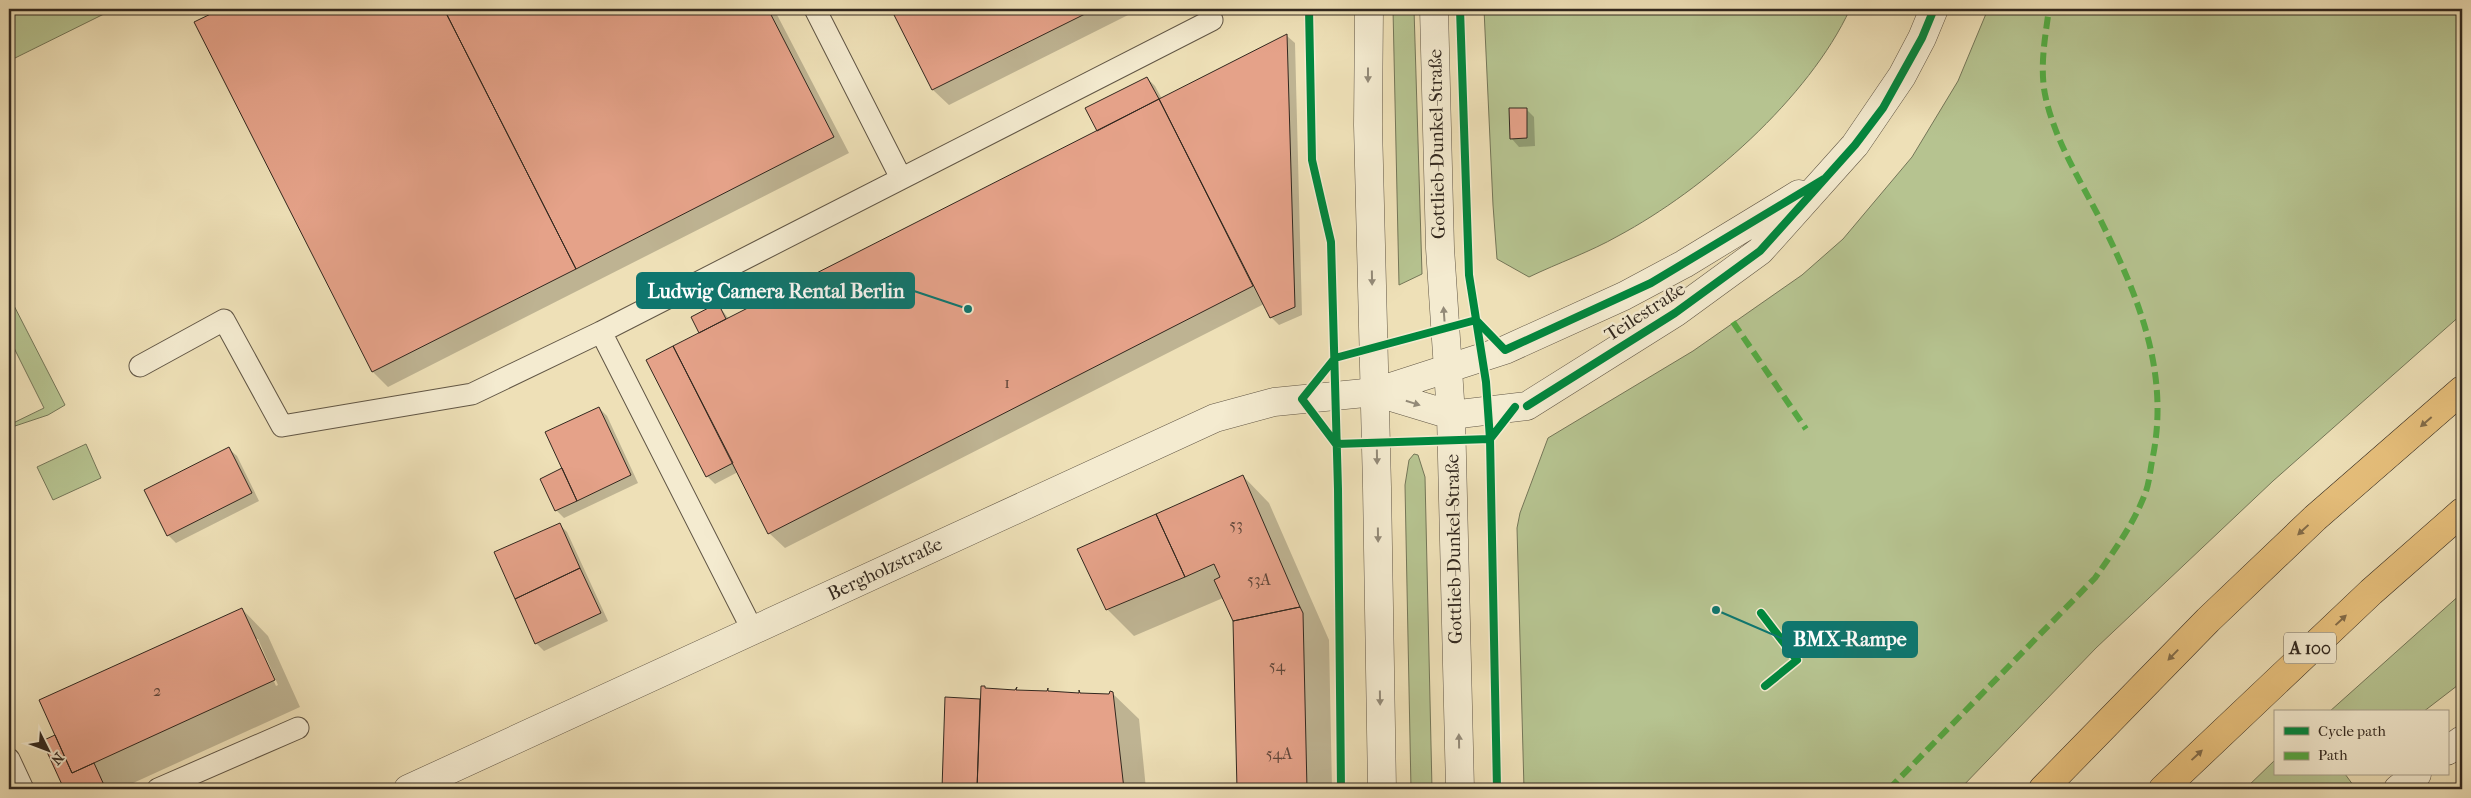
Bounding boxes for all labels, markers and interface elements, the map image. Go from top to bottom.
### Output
street label: Gottlieb-Dunkel-Straße [1424,49,1450,239]
one-way arrow [1364,67,1372,83]
one-way arrow [1368,270,1376,286]
callout: Ludwig Camera Rental Berlin [637,273,914,308]
street label: Teilestraße [1601,278,1689,346]
text: Ludwig Camera Rental Berlin [647,280,905,303]
one-way arrow [1440,305,1448,321]
house number: 1 [1004,373,1010,392]
one-way arrow [1406,400,1421,408]
one-way arrow [2419,417,2432,428]
one-way arrow [1373,449,1381,465]
street label: Gottlieb-Dunkel-Straße [1441,454,1467,644]
house number: 53 [1229,515,1243,534]
one-way arrow [2298,524,2310,536]
one-way arrow [1374,528,1382,544]
street label: Bergholzstraße [824,533,946,605]
house number: 53A [1247,570,1272,589]
one-way arrow [2335,614,2347,626]
callout: BMX-Rampe [1783,622,1917,657]
text: BMX-Rampe [1793,628,1907,651]
road number: A 100 [2284,632,2336,664]
one-way arrow [2168,649,2180,661]
house number: 54 [1269,656,1286,675]
house number: 2 [153,681,161,700]
one-way arrow [1377,690,1385,706]
legend [2274,710,2448,776]
text: Cycle path [2318,722,2386,740]
north arrow [22,726,72,776]
one-way arrow [1454,732,1462,748]
house number: 54A [1266,744,1293,763]
text: Path [2318,746,2348,764]
text: N [47,749,67,768]
one-way arrow [2191,749,2203,761]

